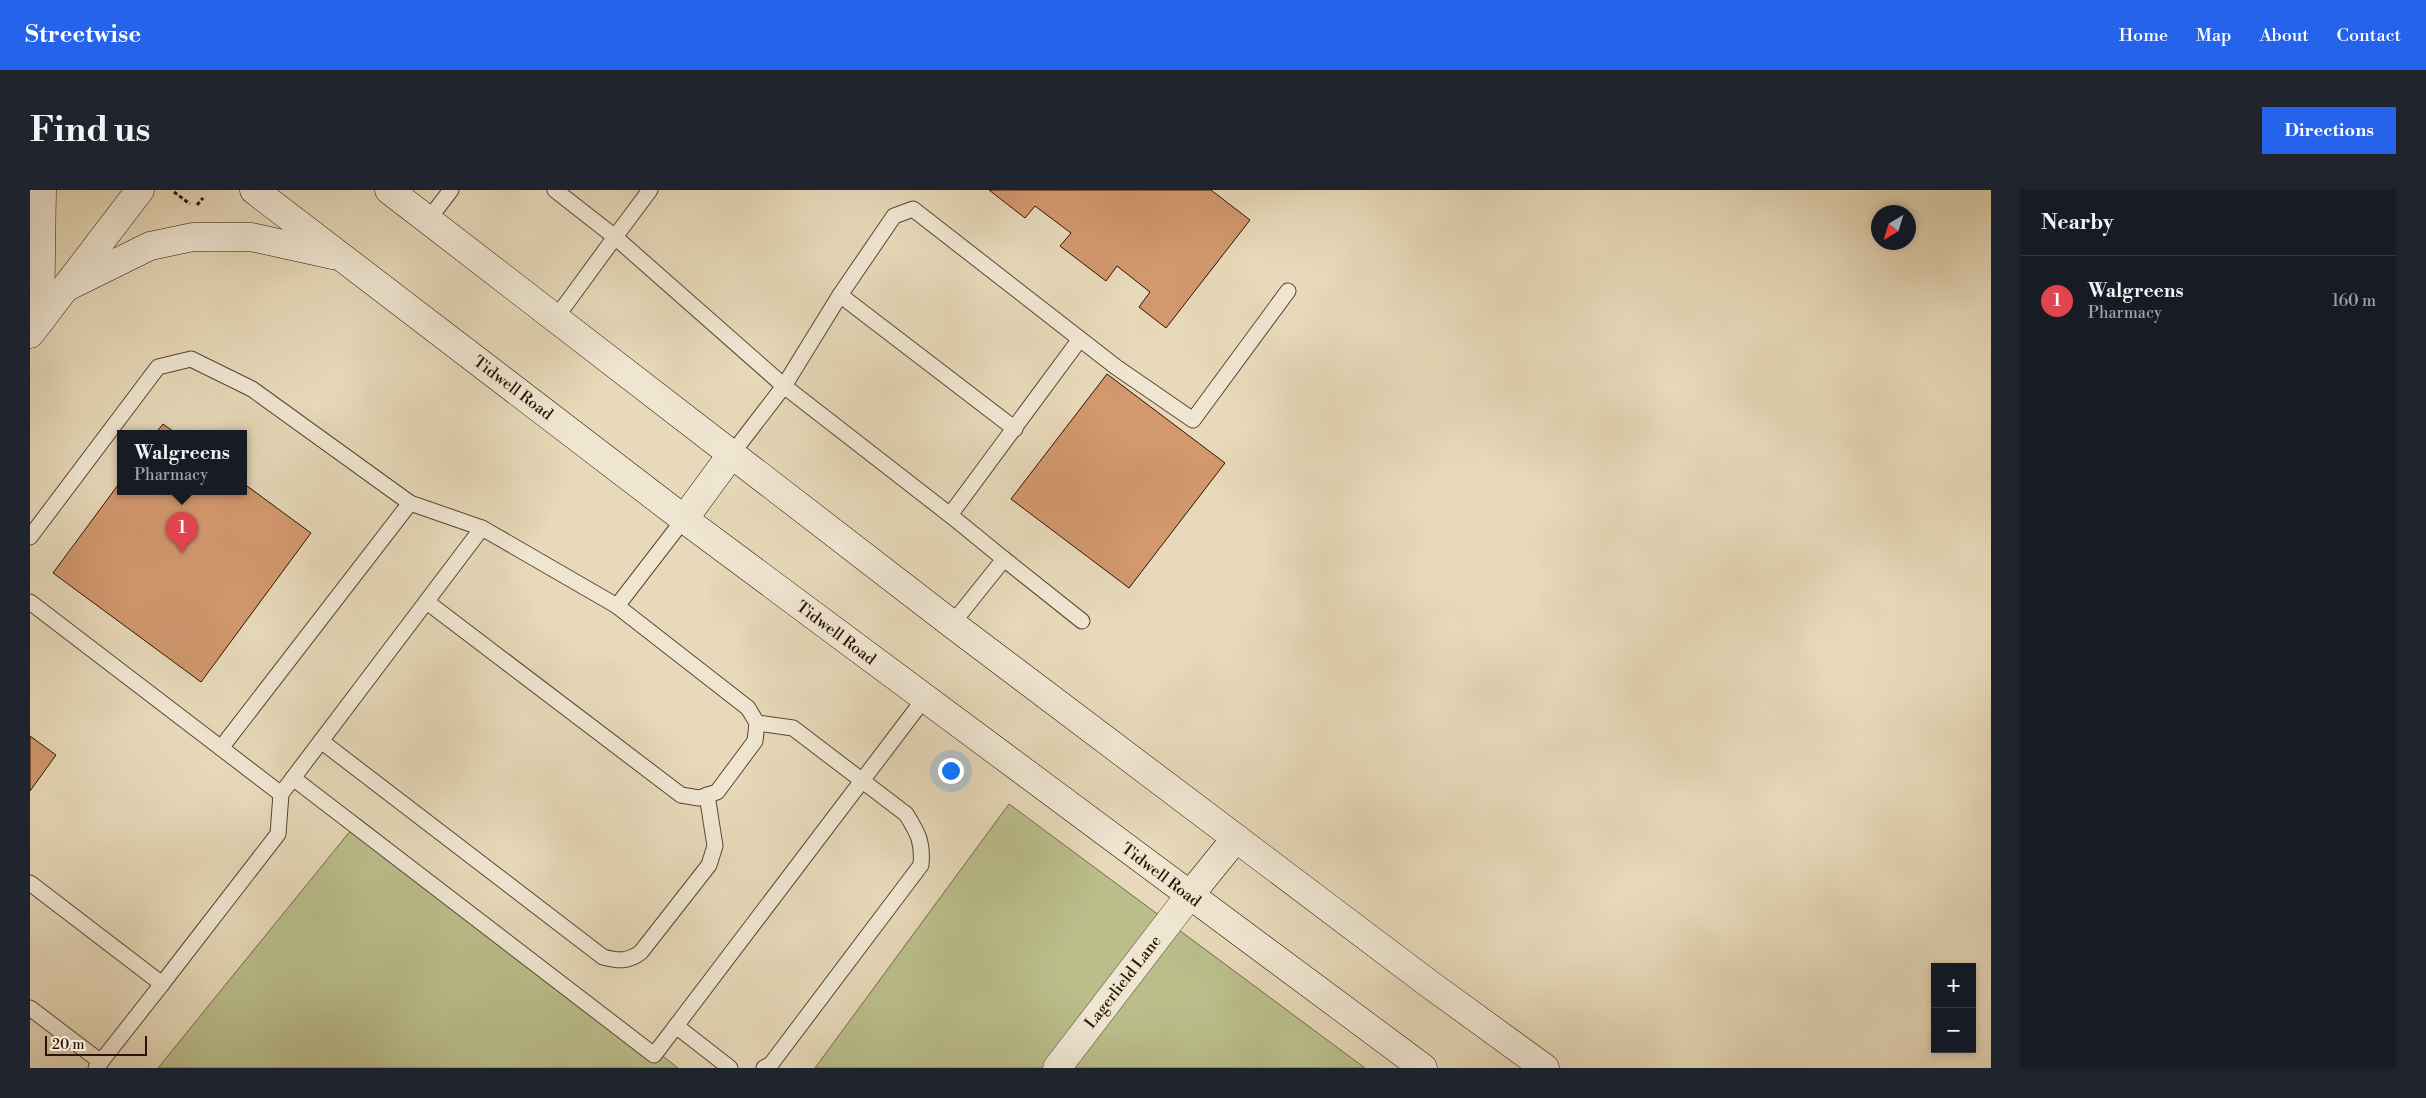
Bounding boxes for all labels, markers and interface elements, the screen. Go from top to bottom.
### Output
text: Streetwise [25,20,141,50]
text: Home [2119,24,2168,47]
text: Map [2196,24,2232,47]
text: About [2260,24,2309,47]
text: Contact [2337,24,2401,47]
button: Directions [2262,107,2396,154]
text: Find us [30,109,150,152]
north arrow [1871,205,1916,250]
text: Nearby [2041,210,2114,236]
text: Walgreens [2088,279,2184,303]
text: 1 [2053,291,2061,311]
text: 160 m [2332,291,2376,311]
text: Pharmacy [2088,303,2162,323]
street label: Tidwell Road [469,352,557,424]
popup [117,430,247,495]
text: Walgreens [134,441,230,465]
text: Pharmacy [134,465,208,485]
pin: 1 [166,512,198,553]
street label: Tidwell Road [792,597,880,669]
your location [938,758,964,784]
street label: Tidwell Road [1117,839,1205,911]
street label: Lagerlield Lane [1080,931,1166,1033]
map controls [1931,963,1976,1053]
button: + [1931,963,1976,1008]
button: − [1931,1008,1976,1053]
scale bar [45,1033,148,1056]
text: 20 m [52,1036,84,1054]

